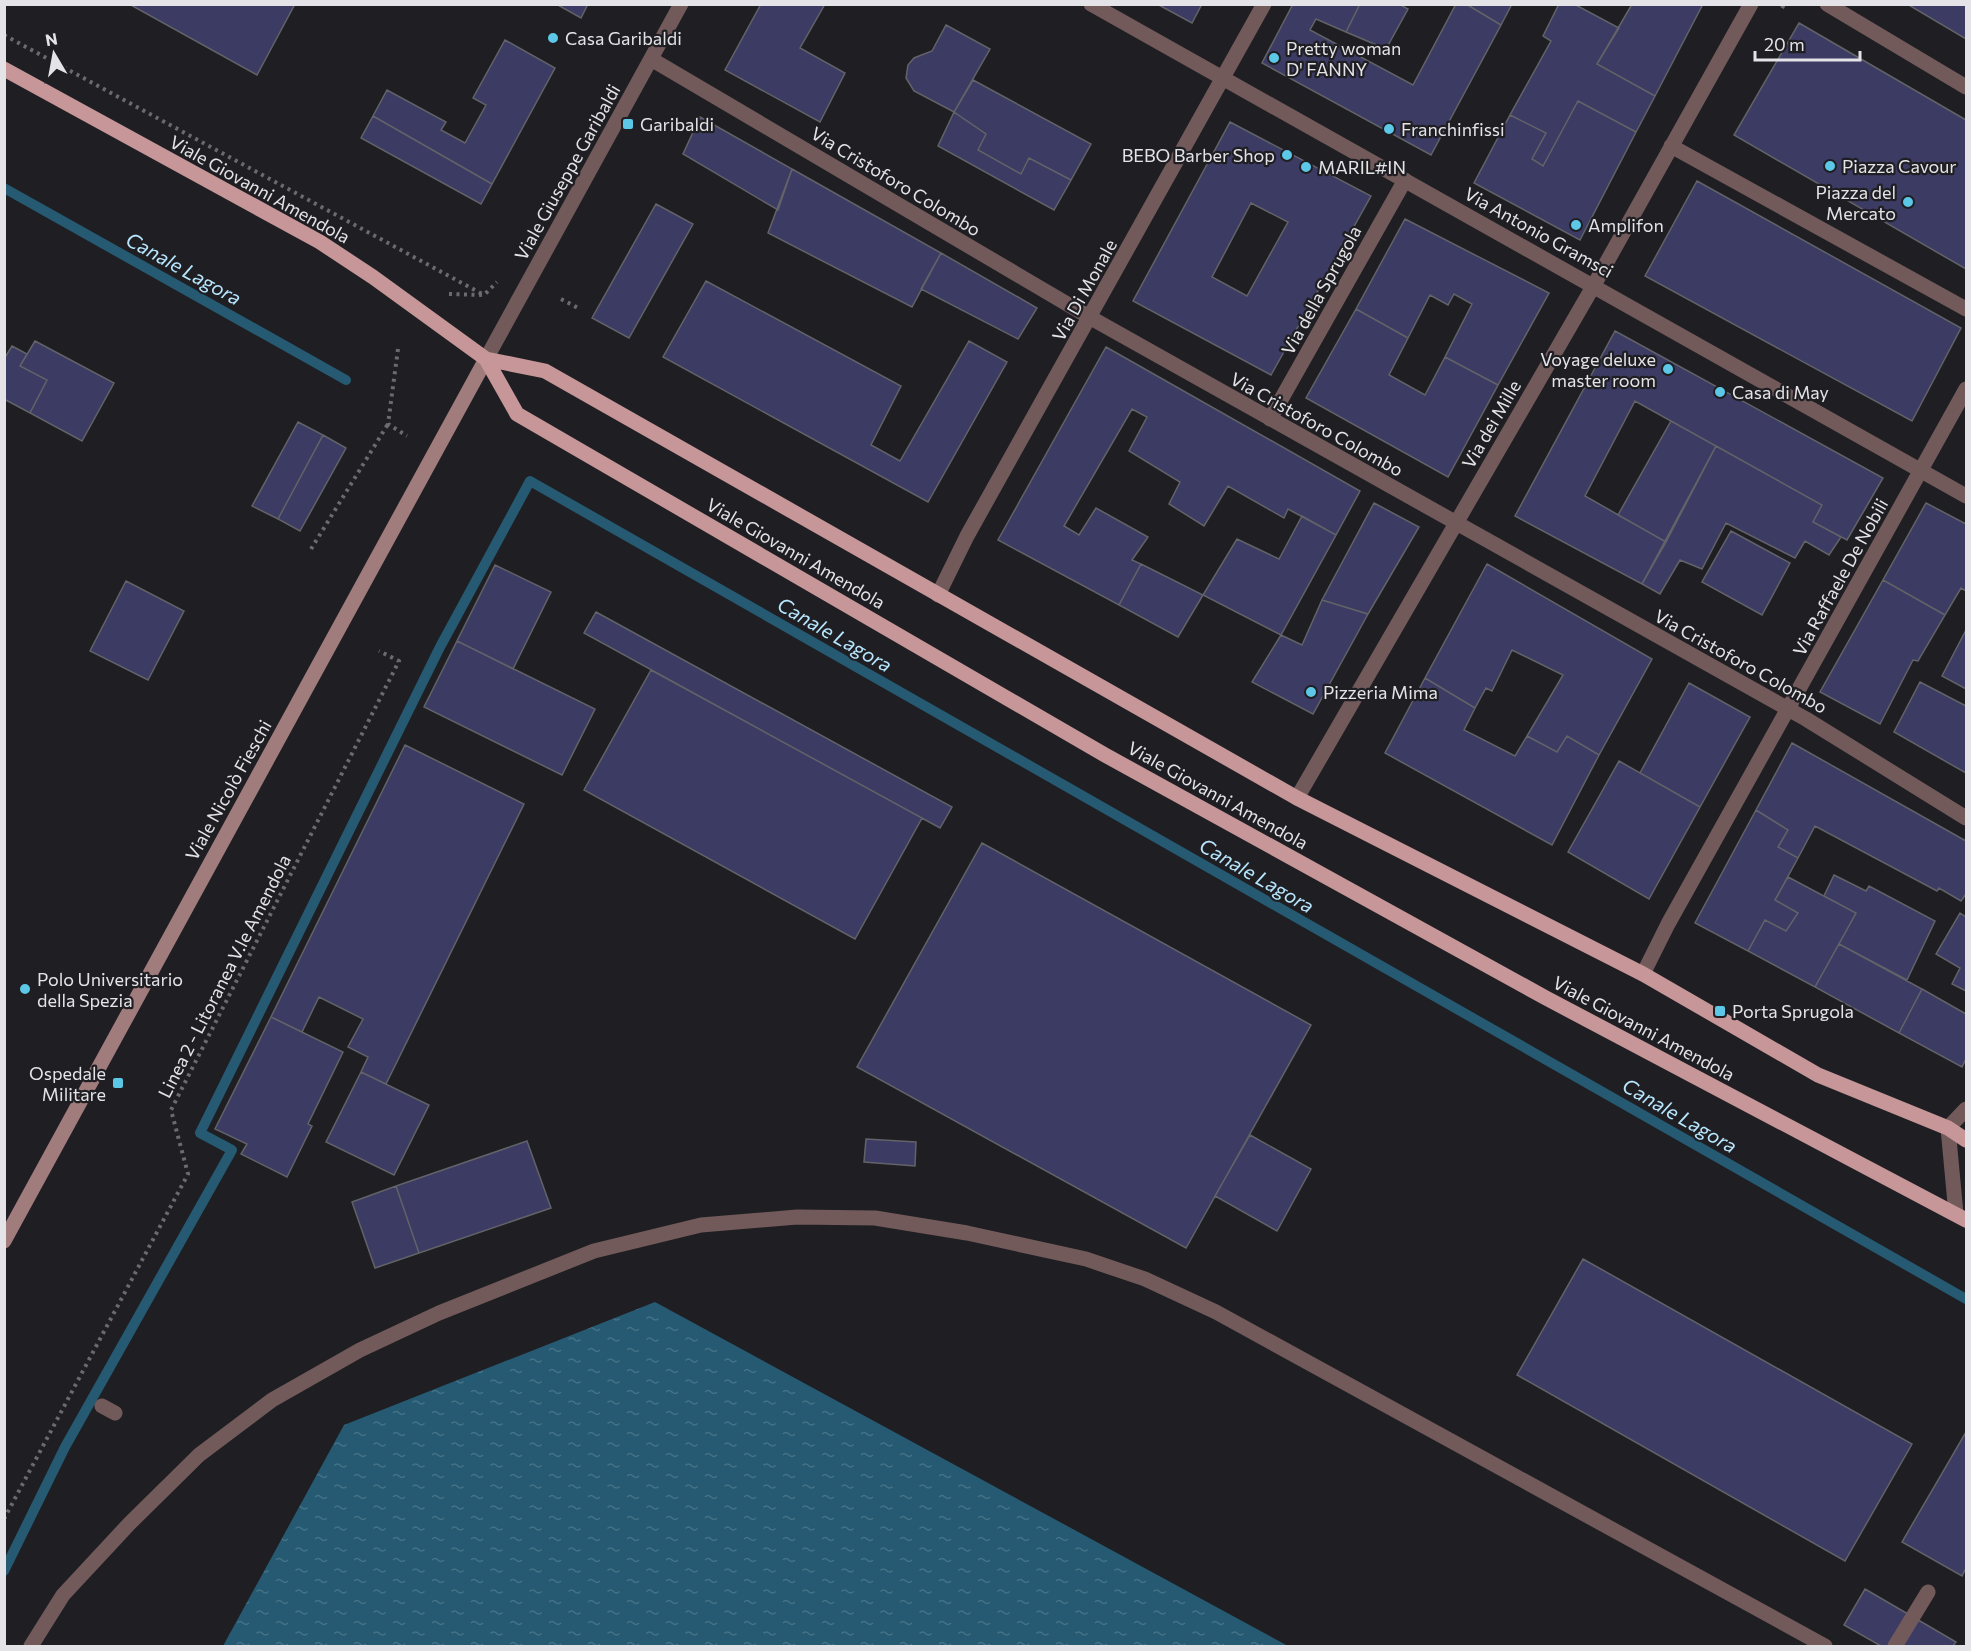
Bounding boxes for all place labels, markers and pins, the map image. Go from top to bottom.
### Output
place label: Casa Garibaldi [565,27,682,49]
marker: Casa Garibaldi [546,31,560,45]
place label: Pretty woman D' FANNY [1286,37,1401,80]
marker: Pretty woman D' FANNY [1267,51,1281,65]
place label: Garibaldi [640,113,714,135]
marker: Garibaldi [621,117,635,131]
place label: Franchinfissi [1401,118,1505,140]
marker: Franchinfissi [1382,122,1396,136]
place label: BEBO Barber Shop [1122,144,1275,166]
marker: BEBO Barber Shop [1280,148,1294,162]
place label: Piazza Cavour [1842,155,1957,177]
place label: MARIL#IN [1318,156,1406,178]
marker: Piazza Cavour [1823,159,1837,173]
marker: MARIL#IN [1299,160,1313,174]
place label: Piazza del Mercato [1815,181,1896,224]
marker: Piazza del Mercato [1901,195,1915,209]
place label: Amplifon [1588,214,1664,236]
marker: Amplifon [1569,218,1583,232]
place label: Voyage deluxe master room [1540,348,1656,391]
marker: Voyage deluxe master room [1661,362,1675,376]
place label: Casa di May [1732,381,1829,403]
marker: Casa di May [1713,385,1727,399]
place label: Pizzeria Mima [1323,681,1438,703]
marker: Pizzeria Mima [1304,685,1318,699]
place label: Polo Universitario della Spezia [37,968,183,1011]
marker: Polo Universitario della Spezia [18,982,32,996]
place label: Porta Sprugola [1732,1000,1854,1022]
marker: Porta Sprugola [1713,1004,1727,1018]
place label: Ospedale Militare [29,1062,106,1105]
marker: Ospedale Militare [111,1076,125,1090]

